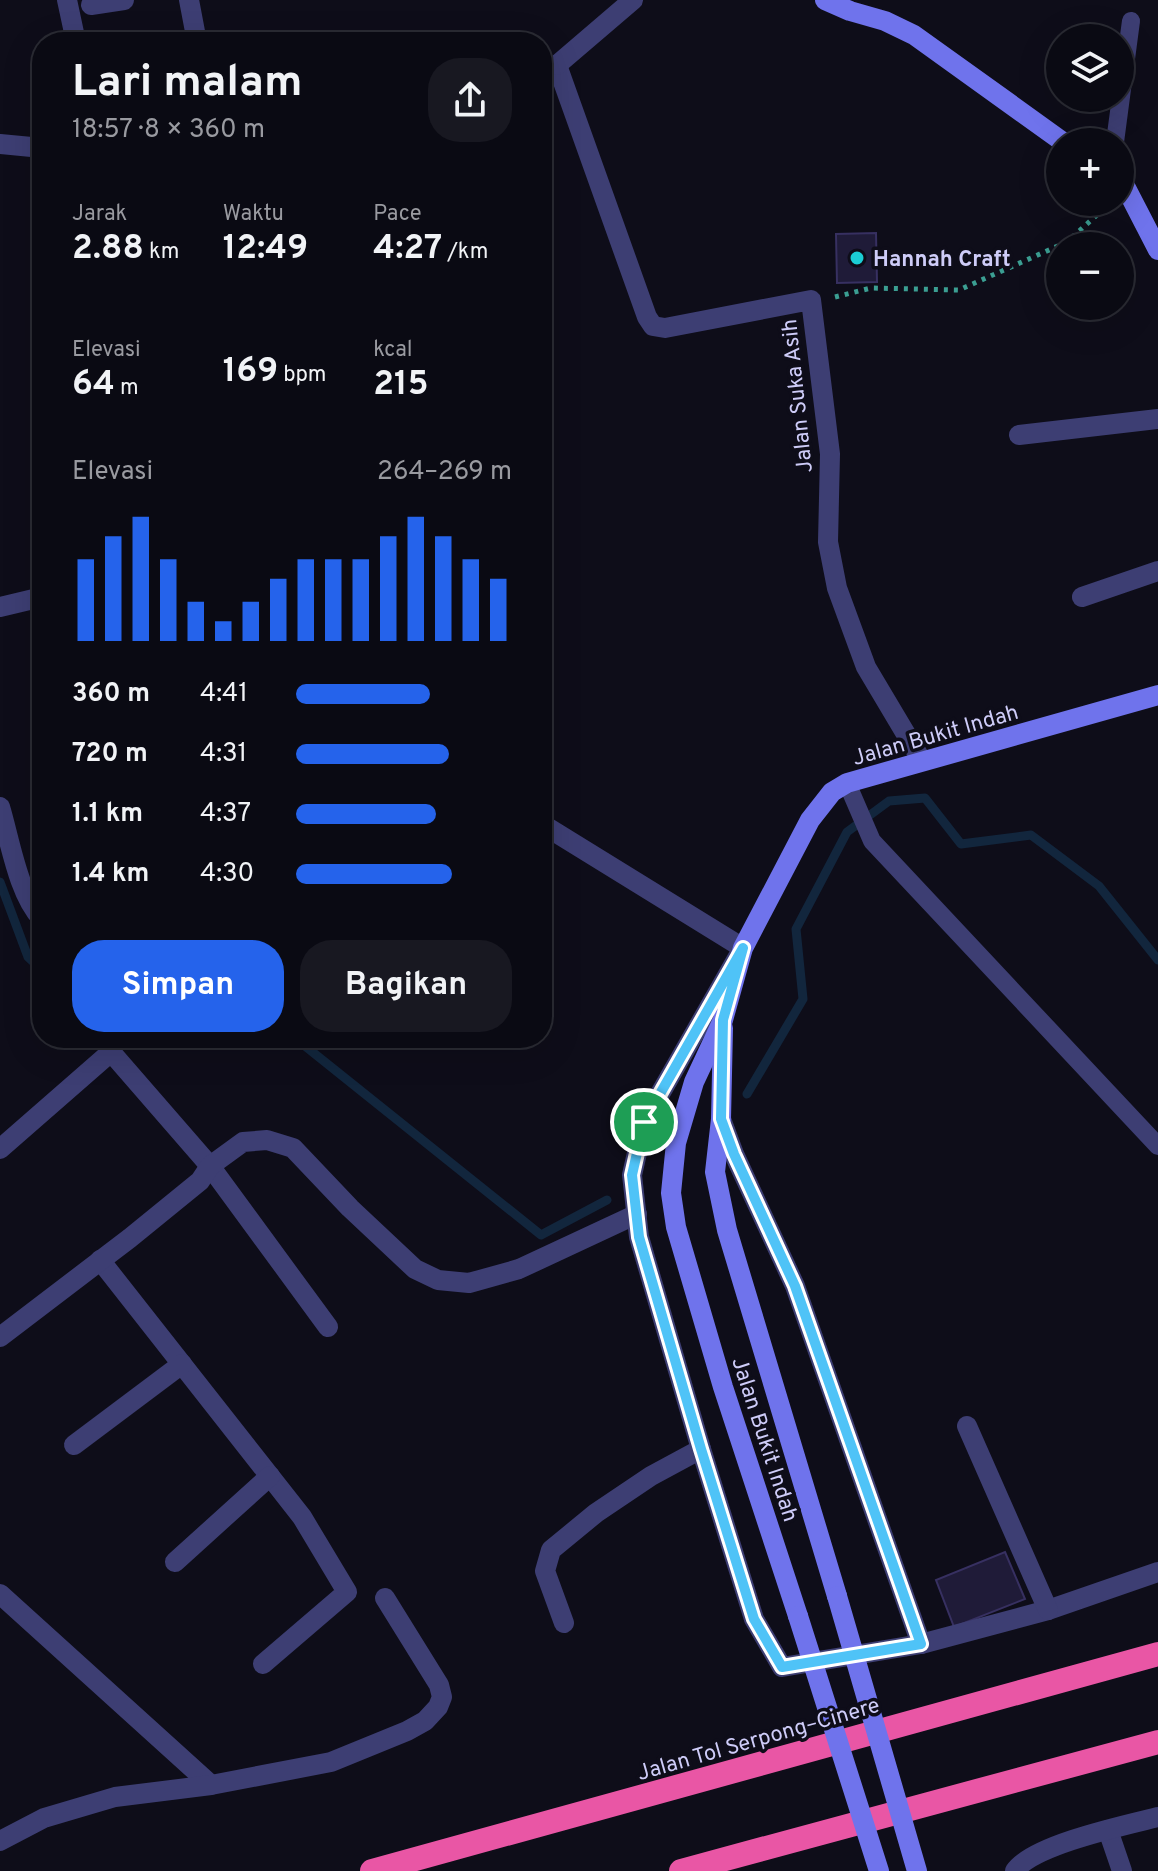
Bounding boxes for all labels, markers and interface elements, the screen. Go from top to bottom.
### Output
map controls [1046,24,1134,320]
button: layers [1046,24,1134,112]
text: Lari malam [72,56,302,112]
button: share [428,58,512,142]
text: 18:57 · 8 × 360 m [72,114,265,147]
button: + [1046,128,1134,216]
text: Jarak [72,201,127,228]
text: Waktu [223,201,284,228]
text: Pace [373,201,422,228]
text: 2.88 [72,228,144,271]
text: 12:49 [223,228,308,271]
text: 4:27 [373,228,442,271]
button: − [1046,232,1134,320]
text: km [144,239,179,266]
text: /km [442,239,488,266]
place label: Hannah Craft [873,247,1011,274]
marker: Hannah Craft [848,249,866,267]
street label: Jalan Suka Asih [777,318,820,474]
text: Elevasi [72,337,141,364]
text: kcal [373,337,412,364]
text: 169 [223,351,278,394]
text: bpm [278,362,327,389]
text: 64 [72,364,115,407]
text: 215 [373,364,429,407]
text: m [115,375,139,402]
text: Elevasi [72,456,153,489]
text: 264–269 m [377,456,512,489]
text: 360 m [72,678,150,711]
text: 4:41 [200,678,248,711]
street label: Jalan Bukit Indah [850,700,1022,773]
text: 720 m [72,738,148,771]
text: 4:31 [200,738,247,771]
text: 1.1 km [72,798,143,831]
text: 4:37 [200,798,251,831]
text: 1.4 km [72,858,149,891]
text: 4:30 [200,858,254,891]
button: Simpan [72,940,284,1032]
button: Bagikan [300,940,512,1032]
pin [610,1088,678,1156]
icon: arrive [622,1100,666,1144]
street label: Jalan Bukit Indah [724,1354,803,1526]
street label: Jalan Tol Serpong–Cinere [634,1693,883,1788]

